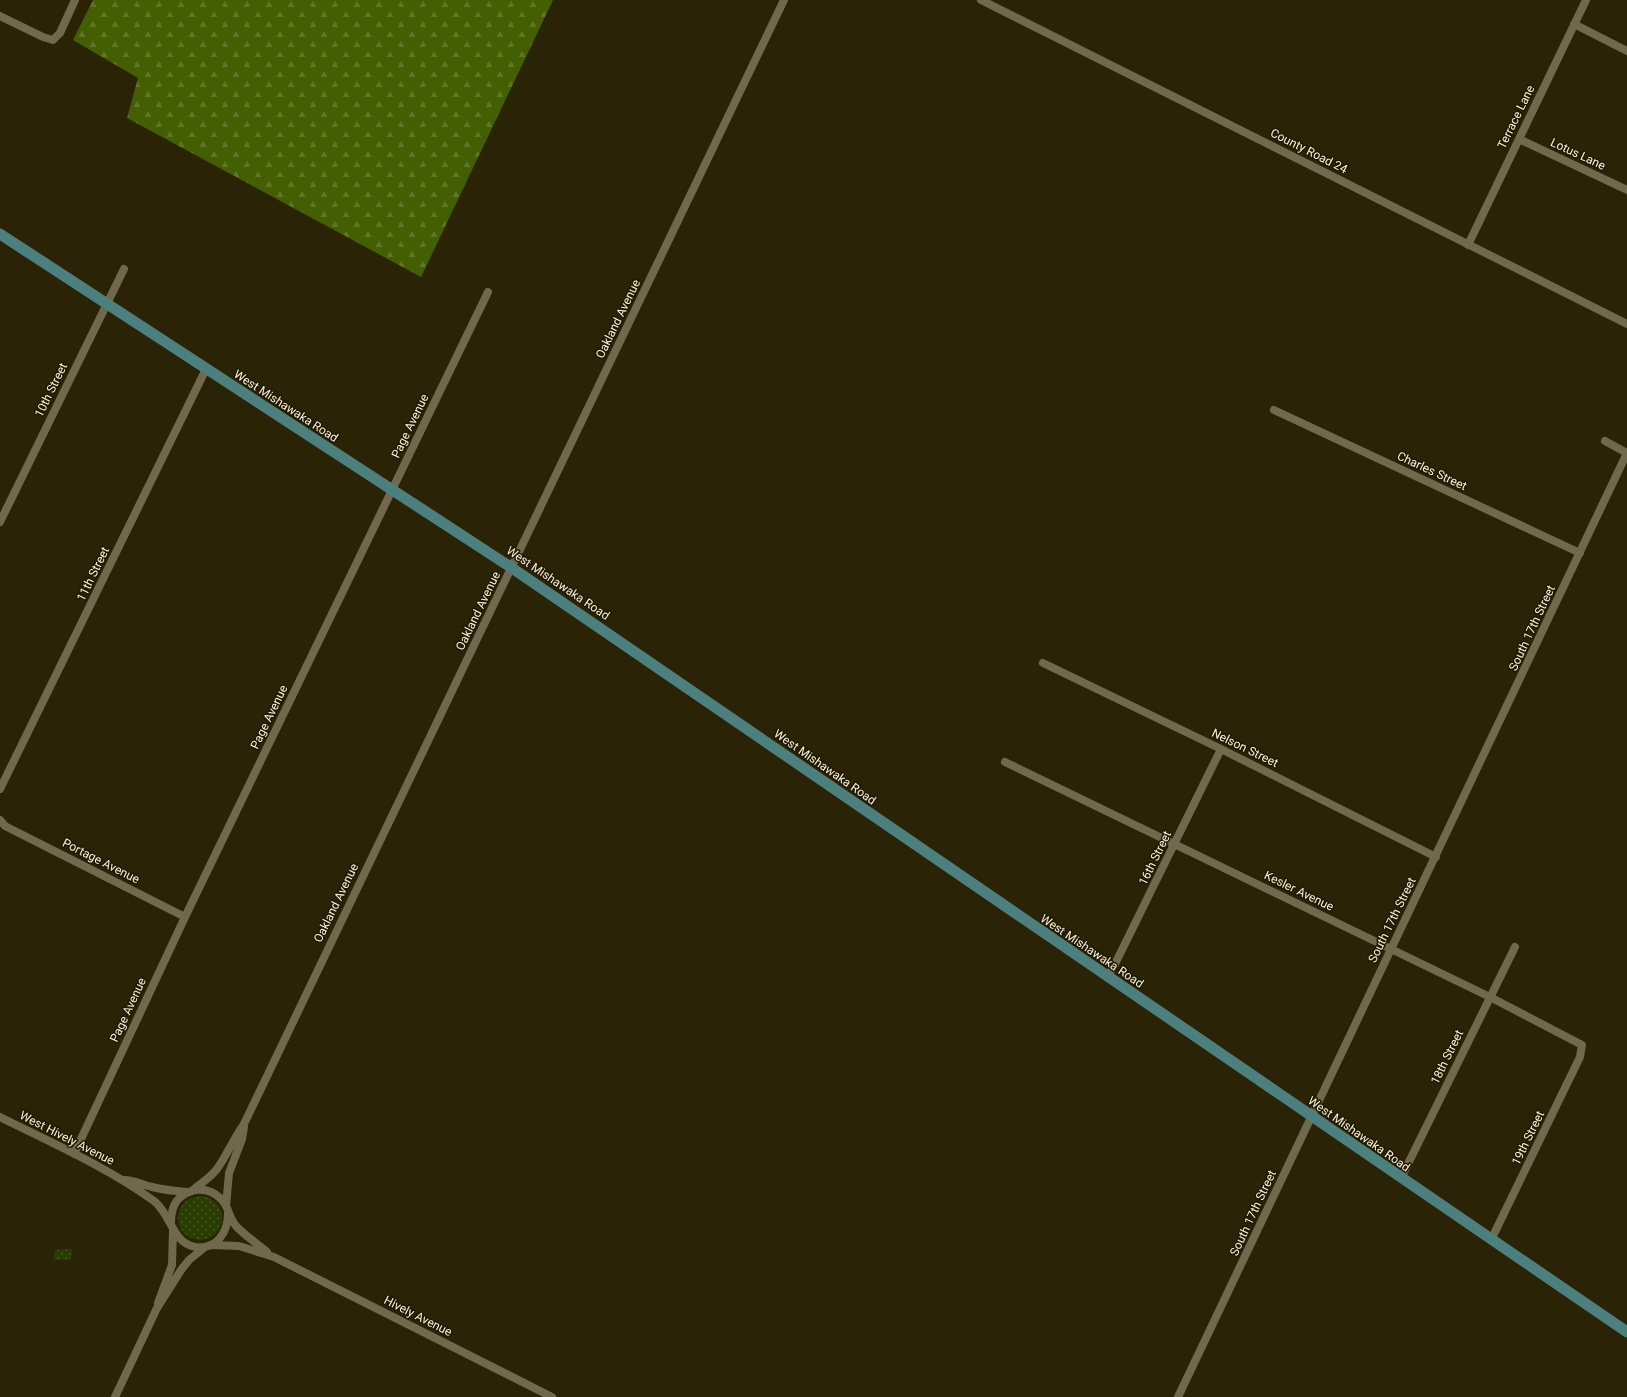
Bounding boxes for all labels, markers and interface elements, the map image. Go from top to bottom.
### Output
street label: Terrace Lane [1495,83,1537,151]
street label: County Road 24 [1268,126,1350,177]
street label: Lotus Lane [1548,135,1608,173]
street label: Oakland Avenue [593,277,643,361]
street label: 10th Street [32,361,70,419]
street label: West Mishawaka Road [231,367,341,445]
street label: Page Avenue [389,392,431,460]
street label: Charles Street [1395,449,1469,493]
street label: West Mishawaka Road [504,543,612,623]
street label: 11th Street [74,545,112,603]
street label: Oakland Avenue [453,569,503,653]
street label: South 17th Street [1506,583,1558,673]
street label: Page Avenue [248,683,290,751]
street label: West Mishawaka Road [771,726,879,808]
street label: Nelson Street [1210,726,1281,770]
street label: 16th Street [1136,829,1174,887]
street label: Portage Avenue [60,836,142,886]
street label: Oakland Avenue [311,861,361,945]
street label: Kesler Avenue [1262,868,1336,914]
street label: South 17th Street [1365,875,1419,965]
street label: West Mishawaka Road [1038,911,1146,991]
street label: Page Avenue [107,976,149,1044]
street label: 18th Street [1428,1028,1466,1086]
street label: West Mishawaka Road [1305,1093,1413,1175]
street label: West Hively Avenue [17,1108,117,1168]
street label: 19th Street [1509,1109,1547,1167]
street label: South 17th Street [1227,1168,1279,1258]
street label: Hively Avenue [382,1293,454,1339]

